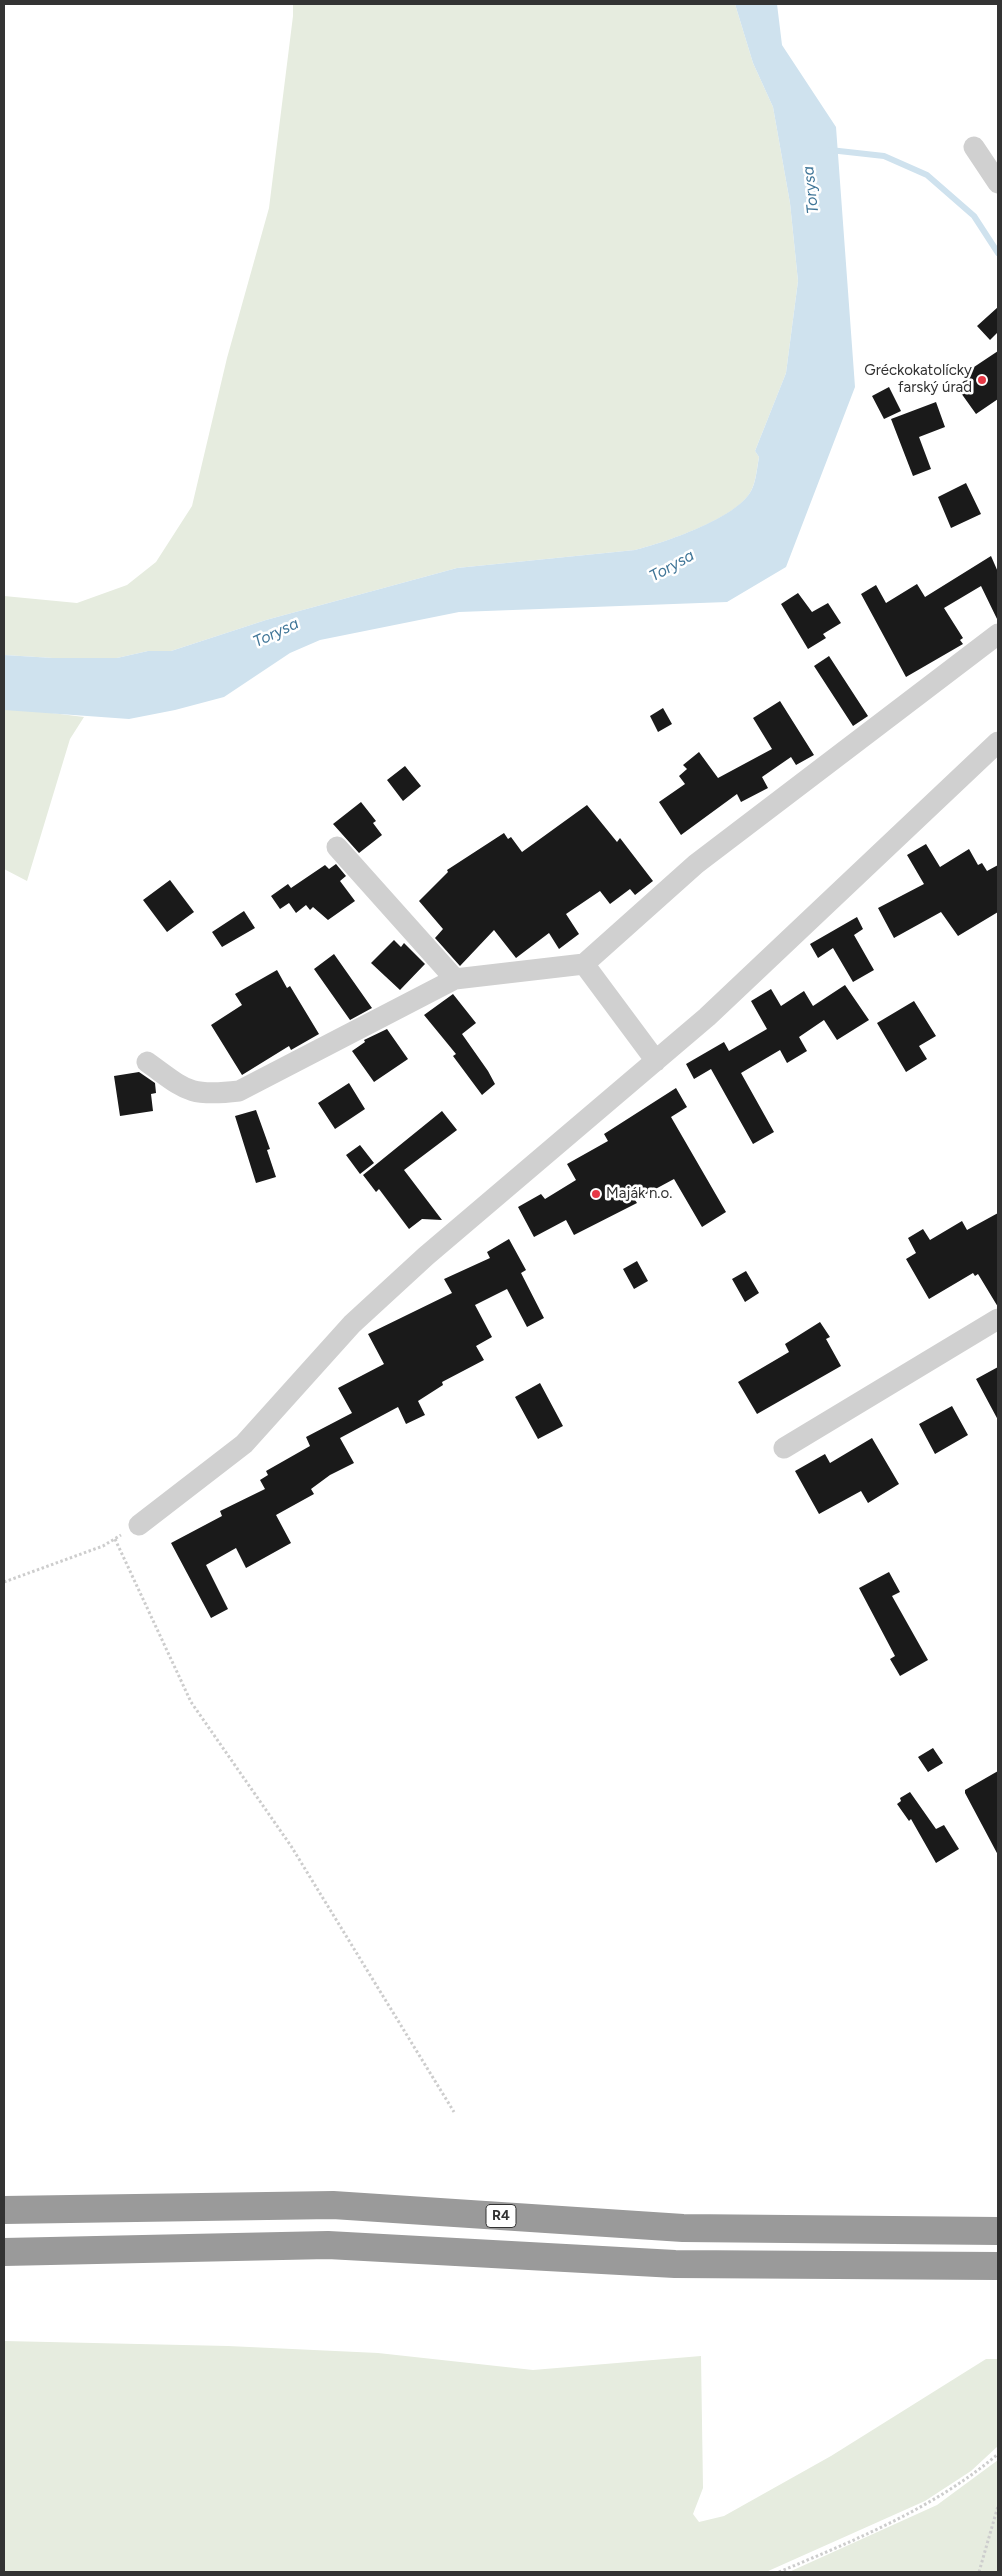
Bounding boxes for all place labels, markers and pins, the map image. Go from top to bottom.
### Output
place label: Gréckokatolícky farský úrad [864,362,972,397]
marker: Gréckokatolícky farský úrad [976,374,988,386]
place label: Maják n.o. [606,1185,672,1203]
marker: Maják n.o. [590,1188,602,1200]

